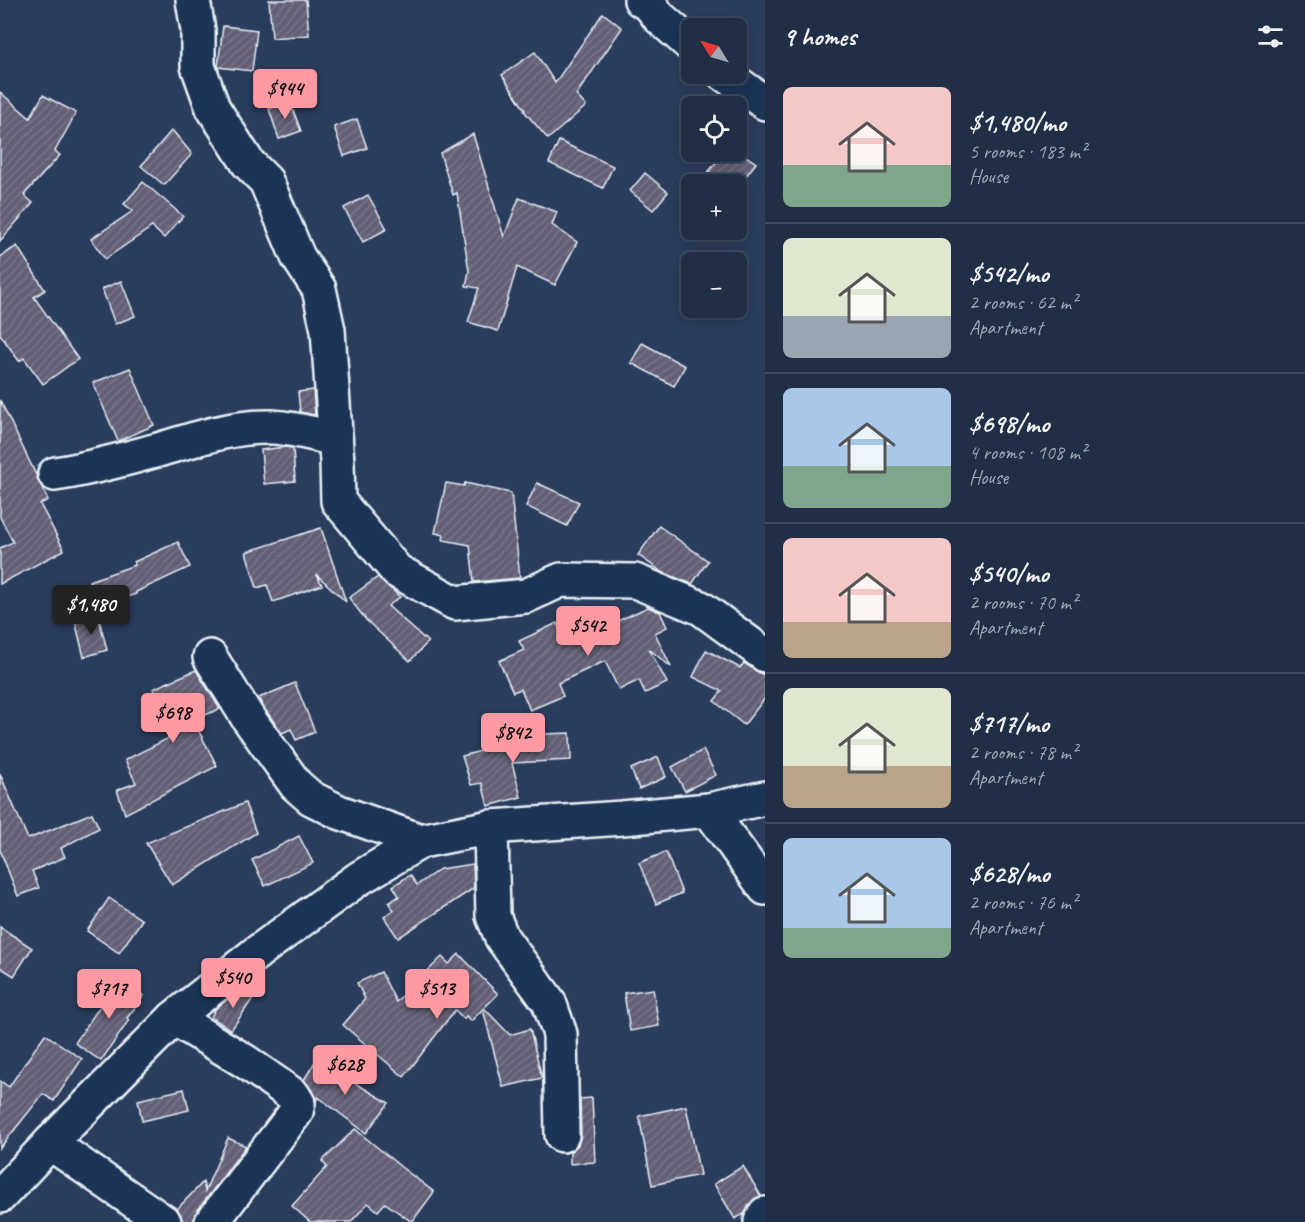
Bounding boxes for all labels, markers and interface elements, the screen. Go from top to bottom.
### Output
north arrow [681,18,747,84]
map controls [681,18,747,318]
text: 9 homes [783,20,856,53]
icon: filters [1254,20,1287,53]
pin: $944 [249,69,321,120]
text: $944 [267,76,303,101]
button: locate [681,96,747,162]
text: $1,480/mo [969,106,1066,139]
icon: home [831,111,903,183]
text: 5 rooms · 183 m² [969,139,1086,164]
text: House [969,164,1008,189]
button: + [681,174,747,240]
button: − [681,252,747,318]
text: $542/mo [969,257,1049,290]
icon: home [831,262,903,334]
text: 2 rooms · 62 m² [969,290,1077,315]
text: Apartment [969,315,1042,340]
text: $698/mo [969,407,1049,440]
icon: home [831,412,903,484]
text: 4 rooms · 108 m² [969,440,1086,465]
text: House [969,465,1008,490]
text: $540/mo [969,557,1049,590]
icon: home [831,562,903,634]
pin: $1,480 [42,585,140,636]
text: 2 rooms · 70 m² [969,590,1077,615]
text: $1,480 [67,592,115,617]
pin: $542 [552,606,624,657]
text: $542 [570,613,606,638]
text: Apartment [969,615,1042,640]
pin: $698 [137,693,209,744]
text: $698 [155,700,191,725]
text: $717/mo [969,707,1049,740]
icon: home [831,712,903,784]
pin: $842 [477,713,549,764]
text: $842 [495,720,531,745]
text: 2 rooms · 78 m² [969,740,1077,765]
text: Apartment [969,765,1042,790]
text: $628/mo [969,857,1050,890]
icon: home [831,862,903,934]
text: 2 rooms · 76 m² [969,890,1077,915]
text: Apartment [969,915,1042,940]
pin: $540 [197,958,269,1009]
text: $540 [215,965,251,990]
pin: $717 [73,969,145,1020]
pin: $513 [401,969,473,1020]
text: $717 [91,976,127,1001]
text: $513 [419,976,455,1001]
pin: $628 [309,1045,381,1096]
text: $628 [327,1052,363,1077]

